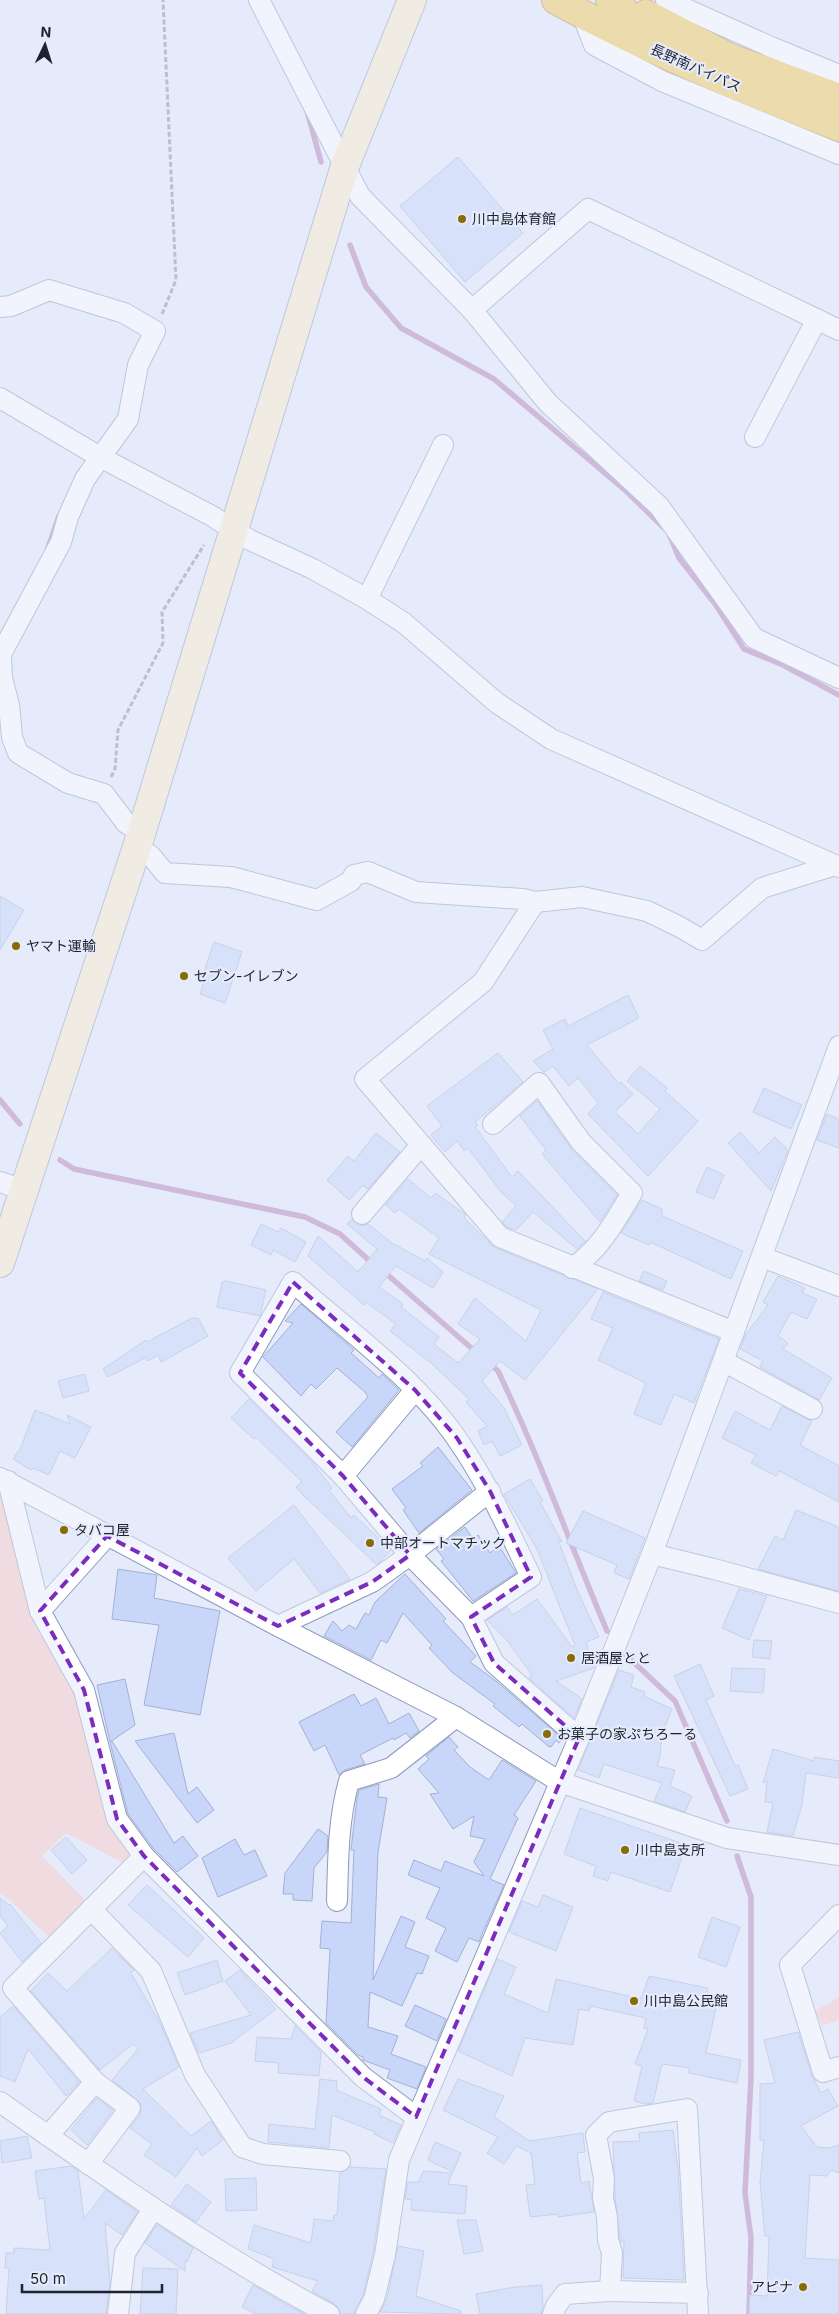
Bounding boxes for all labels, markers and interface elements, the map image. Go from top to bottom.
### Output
north arrow [20,20,70,70]
text: N [40,23,52,40]
street label: 長野南バイパス [648,40,744,95]
place label: 川中島体育館 [472,210,556,227]
marker: 川中島体育館 [456,213,468,225]
place label: ヤマト運輸 [26,937,96,954]
marker: ヤマト運輸 [10,940,22,952]
place label: セブン-イレブン [194,967,298,984]
marker: セブン-イレブン [178,970,190,982]
place label: タバコ屋 [74,1521,130,1538]
marker: タバコ屋 [58,1524,70,1536]
place label: 中部オートマチック [380,1534,506,1551]
marker: 中部オートマチック [364,1537,376,1549]
place label: 居酒屋とと [581,1649,651,1666]
marker: 居酒屋とと [565,1652,577,1664]
place label: お菓子の家ぷちろーる [557,1725,697,1742]
marker: お菓子の家ぷちろーる [541,1728,553,1740]
place label: 川中島支所 [635,1841,705,1858]
marker: 川中島支所 [619,1844,631,1856]
place label: 川中島公民館 [644,1992,728,2009]
marker: 川中島公民館 [628,1995,640,2007]
scale bar [22,2262,162,2294]
text: 50 m [30,2269,66,2288]
place label: アピナ [751,2278,793,2295]
marker: アピナ [797,2281,809,2293]

